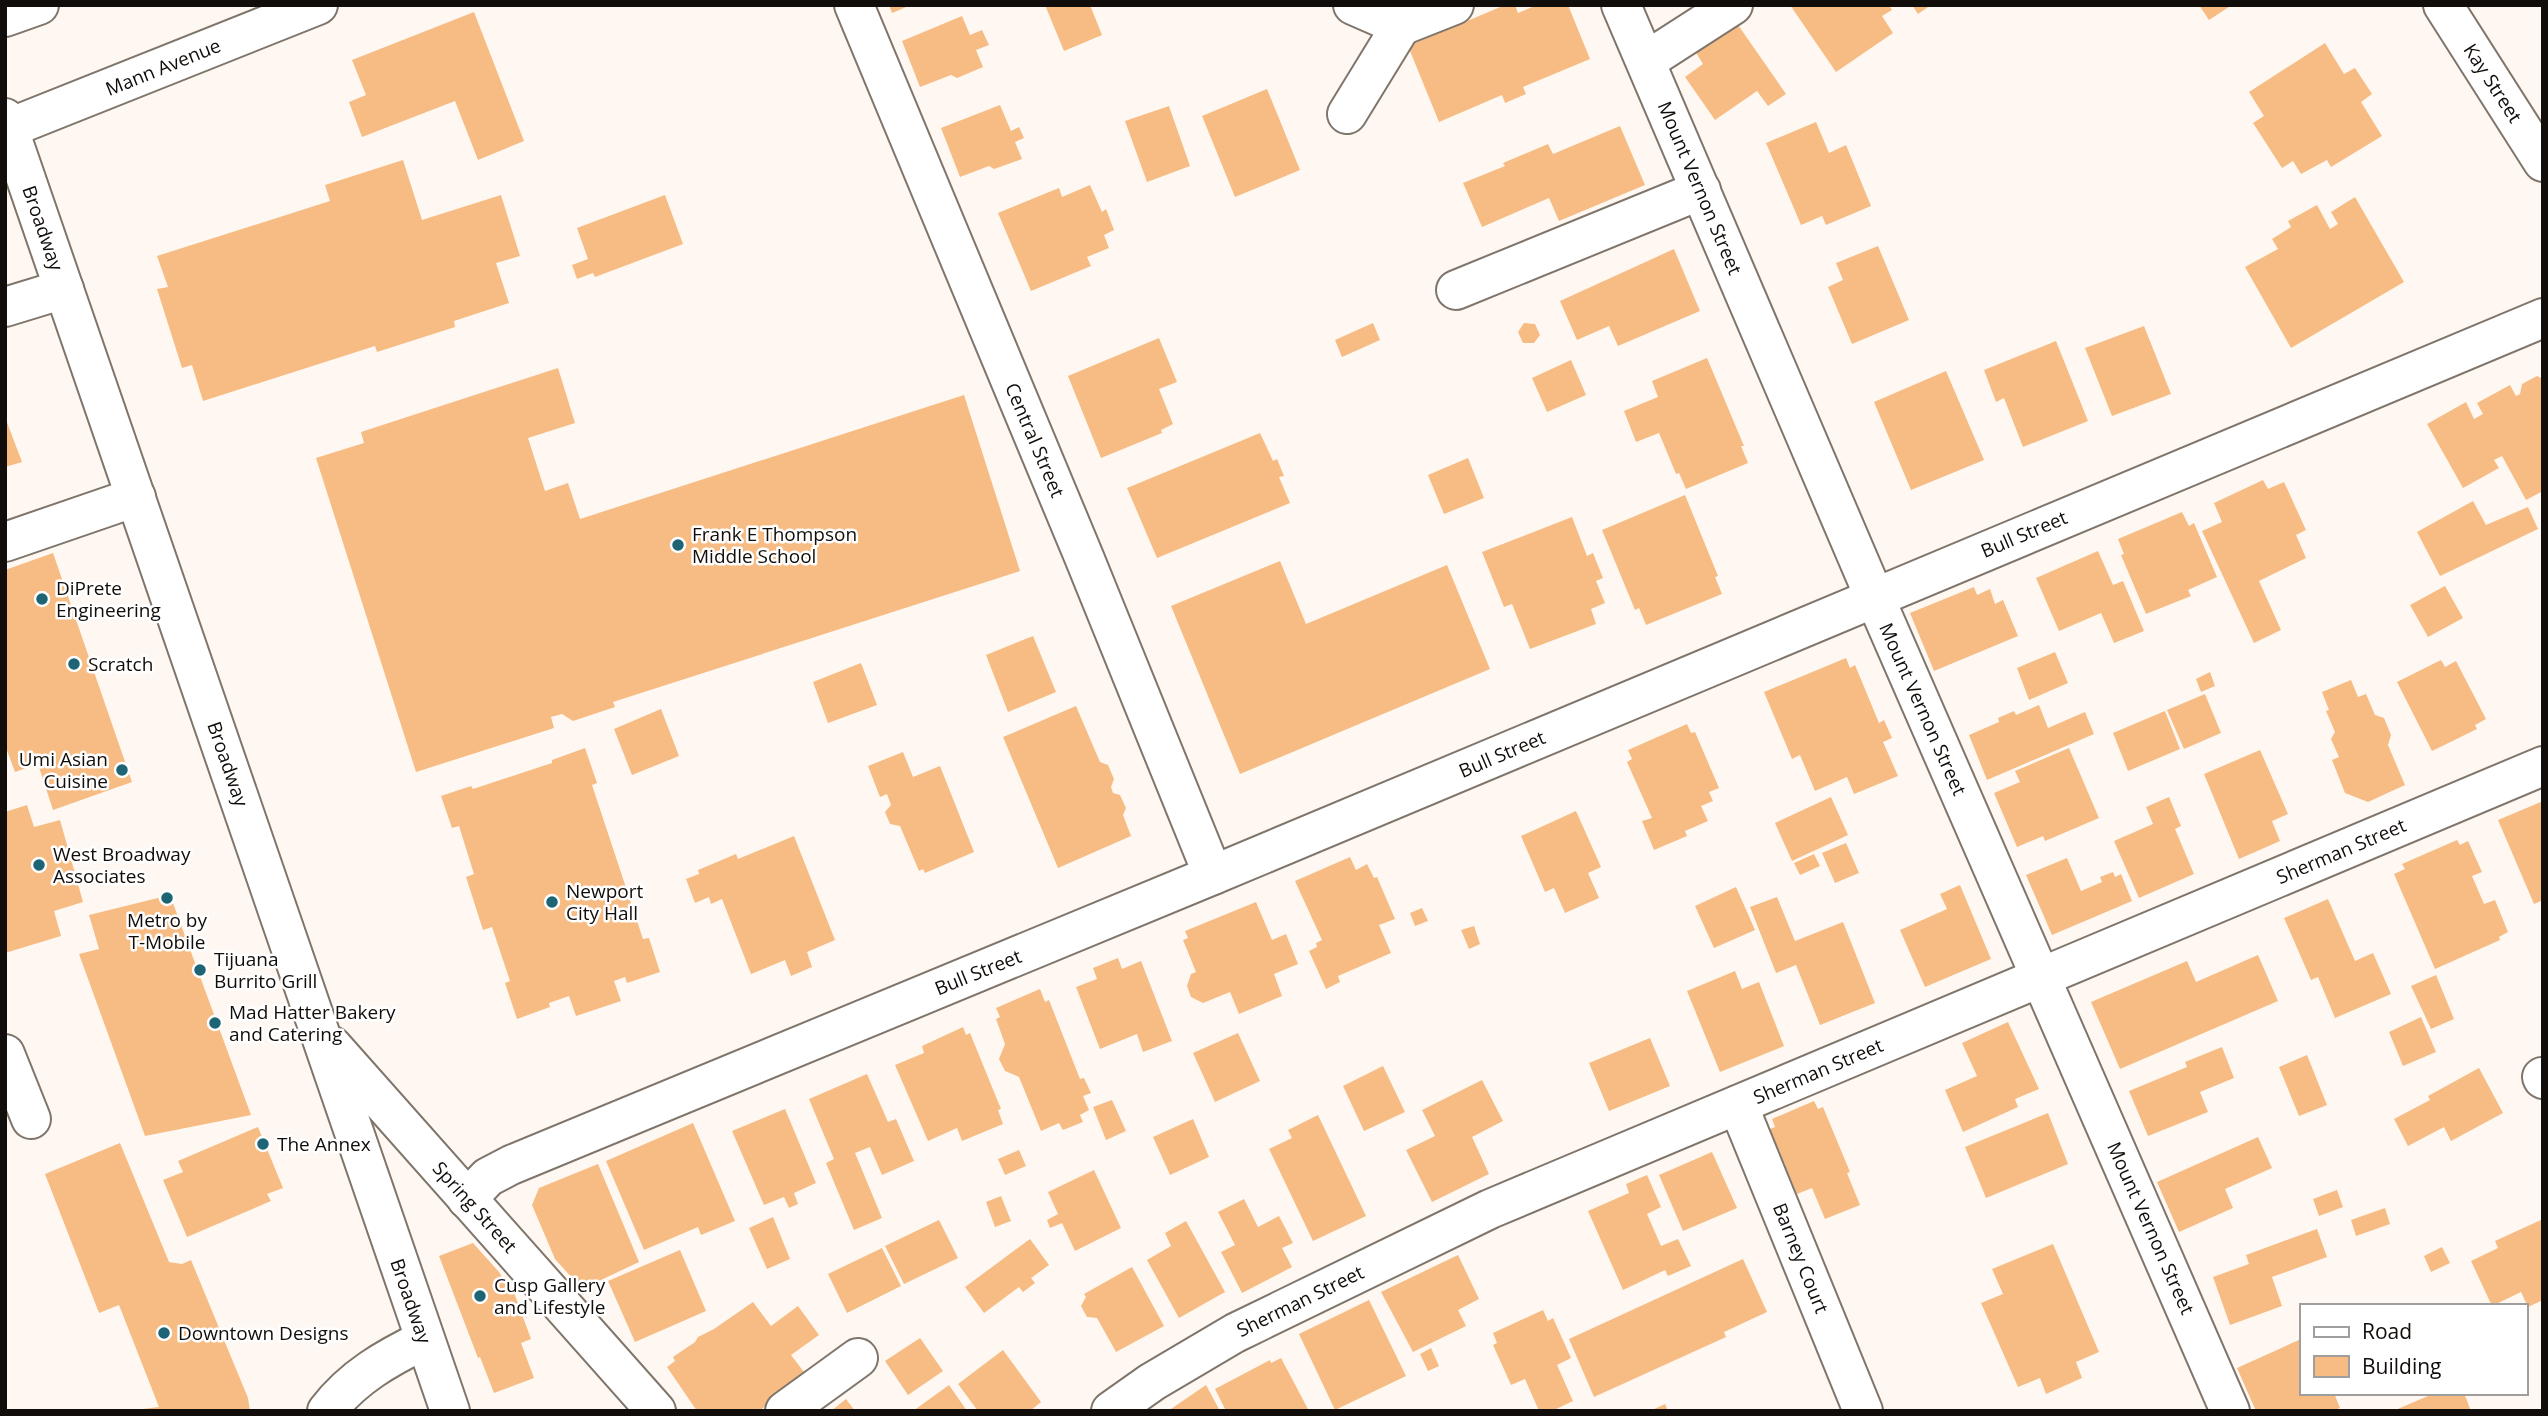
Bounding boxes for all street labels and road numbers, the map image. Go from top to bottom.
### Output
street label: Mann Avenue [102,32,224,102]
street label: Kay Street [2458,38,2528,128]
street label: Mount Vernon Street [1652,97,1748,279]
street label: Broadway [16,182,70,275]
street label: Central Street [999,379,1071,502]
street label: Bull Street [1977,504,2071,564]
street label: Mount Vernon Street [1873,619,1973,799]
street label: Broadway [201,718,255,811]
street label: Bull Street [1455,724,1549,784]
street label: Sherman Street [2272,812,2410,890]
street label: Bull Street [931,943,1026,1001]
street label: Sherman Street [1749,1032,1887,1110]
street label: Mount Vernon Street [2101,1138,2201,1318]
street label: Spring Street [427,1156,523,1258]
street label: Barney Court [1767,1199,1835,1317]
street label: Broadway [384,1255,438,1348]
street label: Sherman Street [1232,1259,1368,1343]

